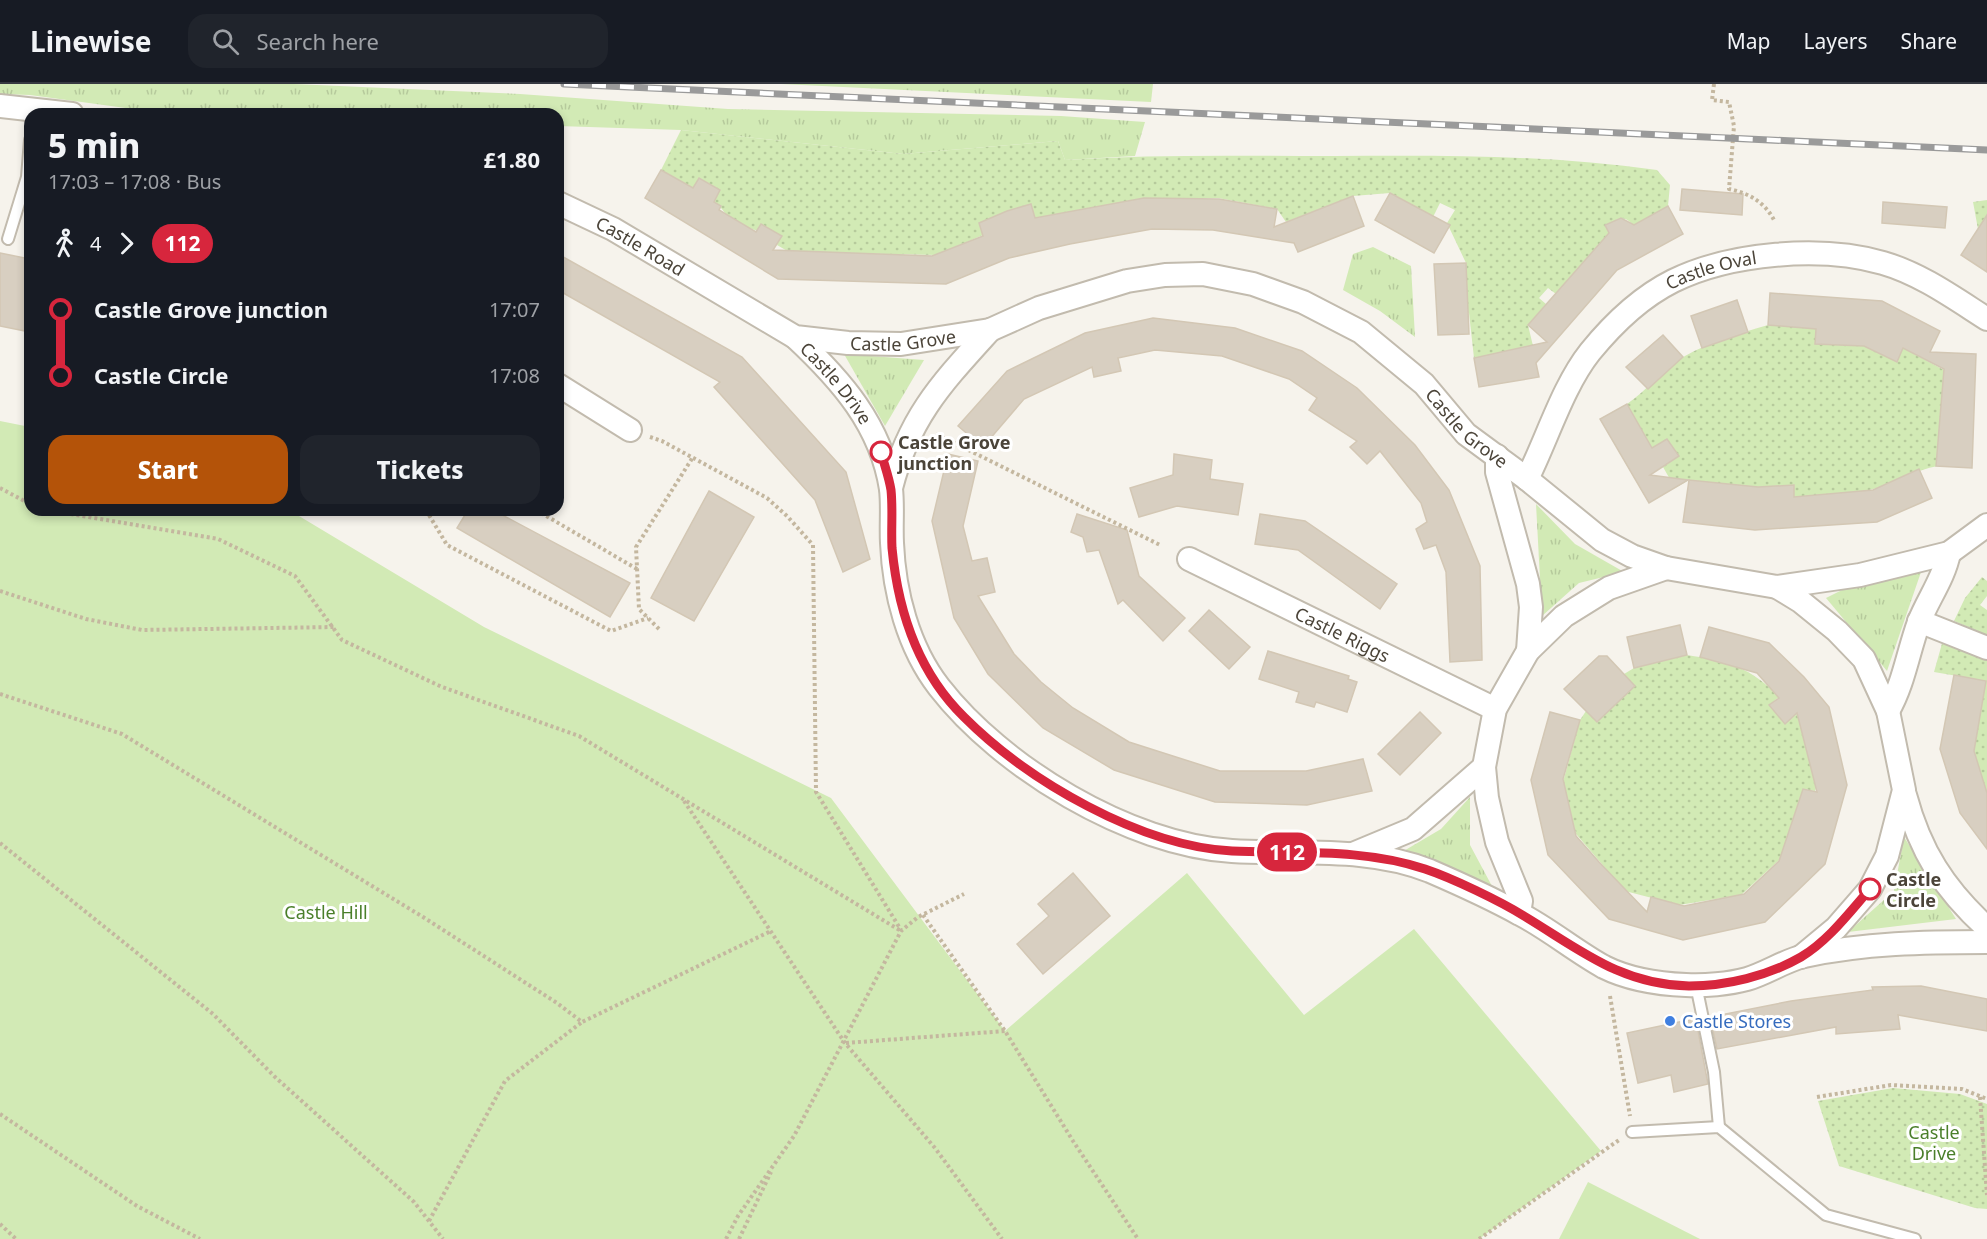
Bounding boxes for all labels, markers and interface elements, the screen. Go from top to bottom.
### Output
search box [188,14,608,68]
text: Linewise [30,22,152,60]
icon: search [209,25,242,58]
text: Search here [257,26,379,56]
text: Map [1727,27,1771,55]
text: Layers [1804,27,1868,55]
text: Share [1901,27,1957,55]
text: 5 min [48,123,140,168]
text: £1.80 [483,144,540,174]
text: 17:03 – 17:08 · Bus [48,168,221,195]
street label: Castle Road [592,211,690,281]
icon: walk [48,227,81,260]
icon: forward [110,227,143,260]
text: 112 [164,229,201,257]
text: 4 [90,230,101,257]
street label: Castle Oval [1661,245,1758,295]
text: Castle Grove junction [94,294,328,324]
text: 17:07 [489,296,540,323]
street label: Castle Grove [850,324,957,356]
street label: Castle Drive [795,336,878,429]
text: Castle Circle [94,360,228,390]
text: 17:08 [489,362,540,389]
street label: Castle Grove [1420,383,1513,473]
place label: Castle Grove junction [897,430,1011,475]
button: Start [48,435,288,504]
button: Tickets [300,435,540,504]
marker: Castle Grove junction [870,441,892,463]
street label: Castle Riggs [1291,601,1394,668]
line badge: 112 [1252,832,1322,872]
text: 112 [1269,838,1305,866]
place label: Castle Circle [1886,867,1941,912]
marker: Castle Circle [1859,878,1881,900]
park label: Castle Hill [284,900,368,924]
place label: Castle Stores [1682,1009,1791,1033]
marker: Castle Stores [1663,1014,1677,1028]
park label: Castle Drive [1908,1120,1960,1165]

